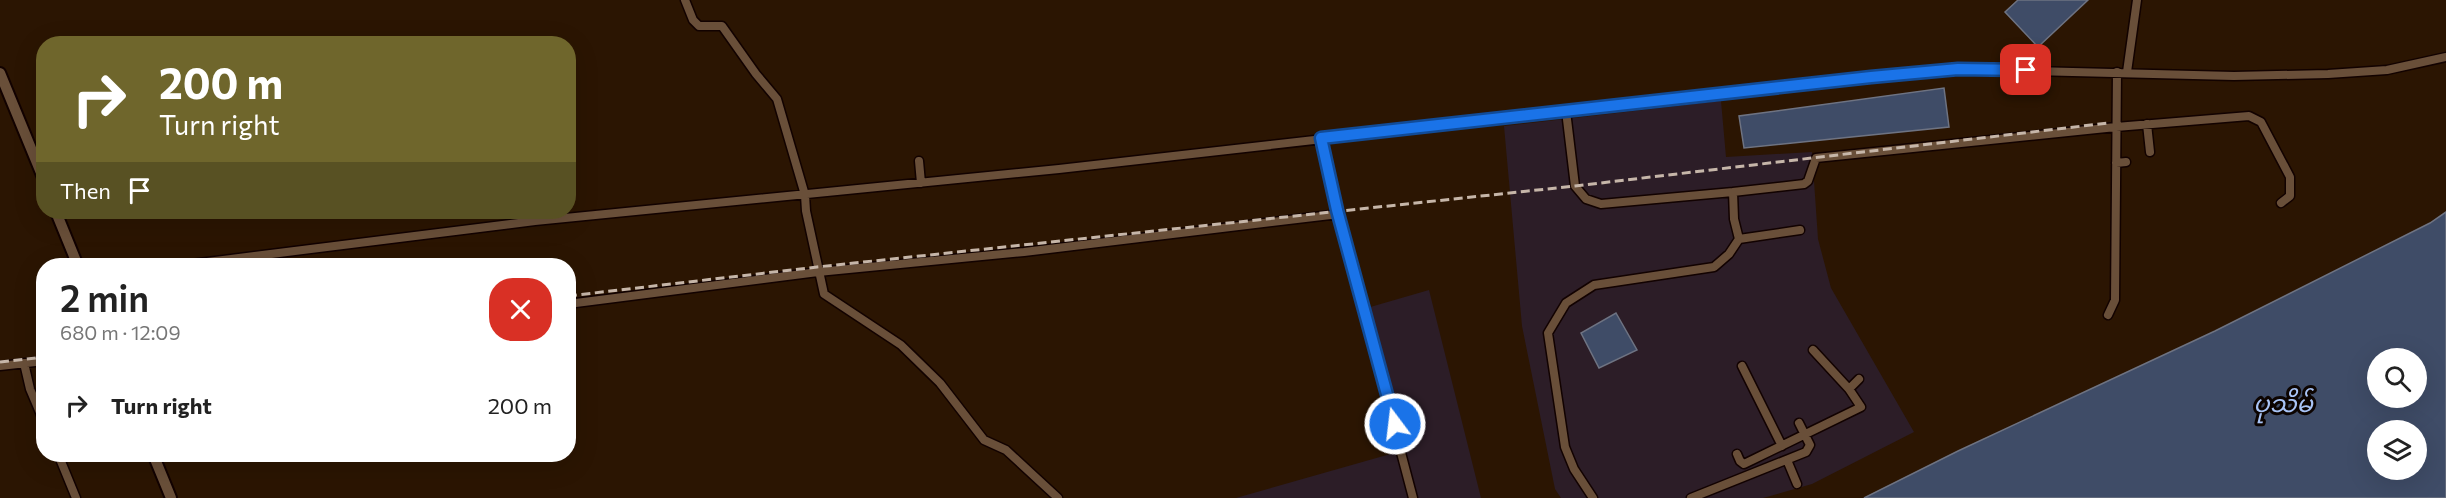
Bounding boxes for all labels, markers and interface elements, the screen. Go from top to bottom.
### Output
pin [2000,44,2051,95]
icon: arrive [2009,53,2042,86]
text: 200 m [159,56,283,108]
icon: right [60,60,138,138]
text: Turn right [159,108,279,141]
icon: arrive [123,174,156,207]
text: Then [60,177,111,204]
text: 2 min [60,275,149,319]
button: close [489,278,552,341]
text: 680 m · 12:09 [60,320,181,344]
map controls [2367,348,2427,480]
button: search [2367,348,2427,408]
water label: ပုသိမ် [2253,387,2314,424]
icon: right [60,389,93,422]
text: Turn right [111,392,212,419]
text: 200 m [488,392,552,419]
position arrow [1363,392,1427,456]
button: layers [2367,420,2427,480]

